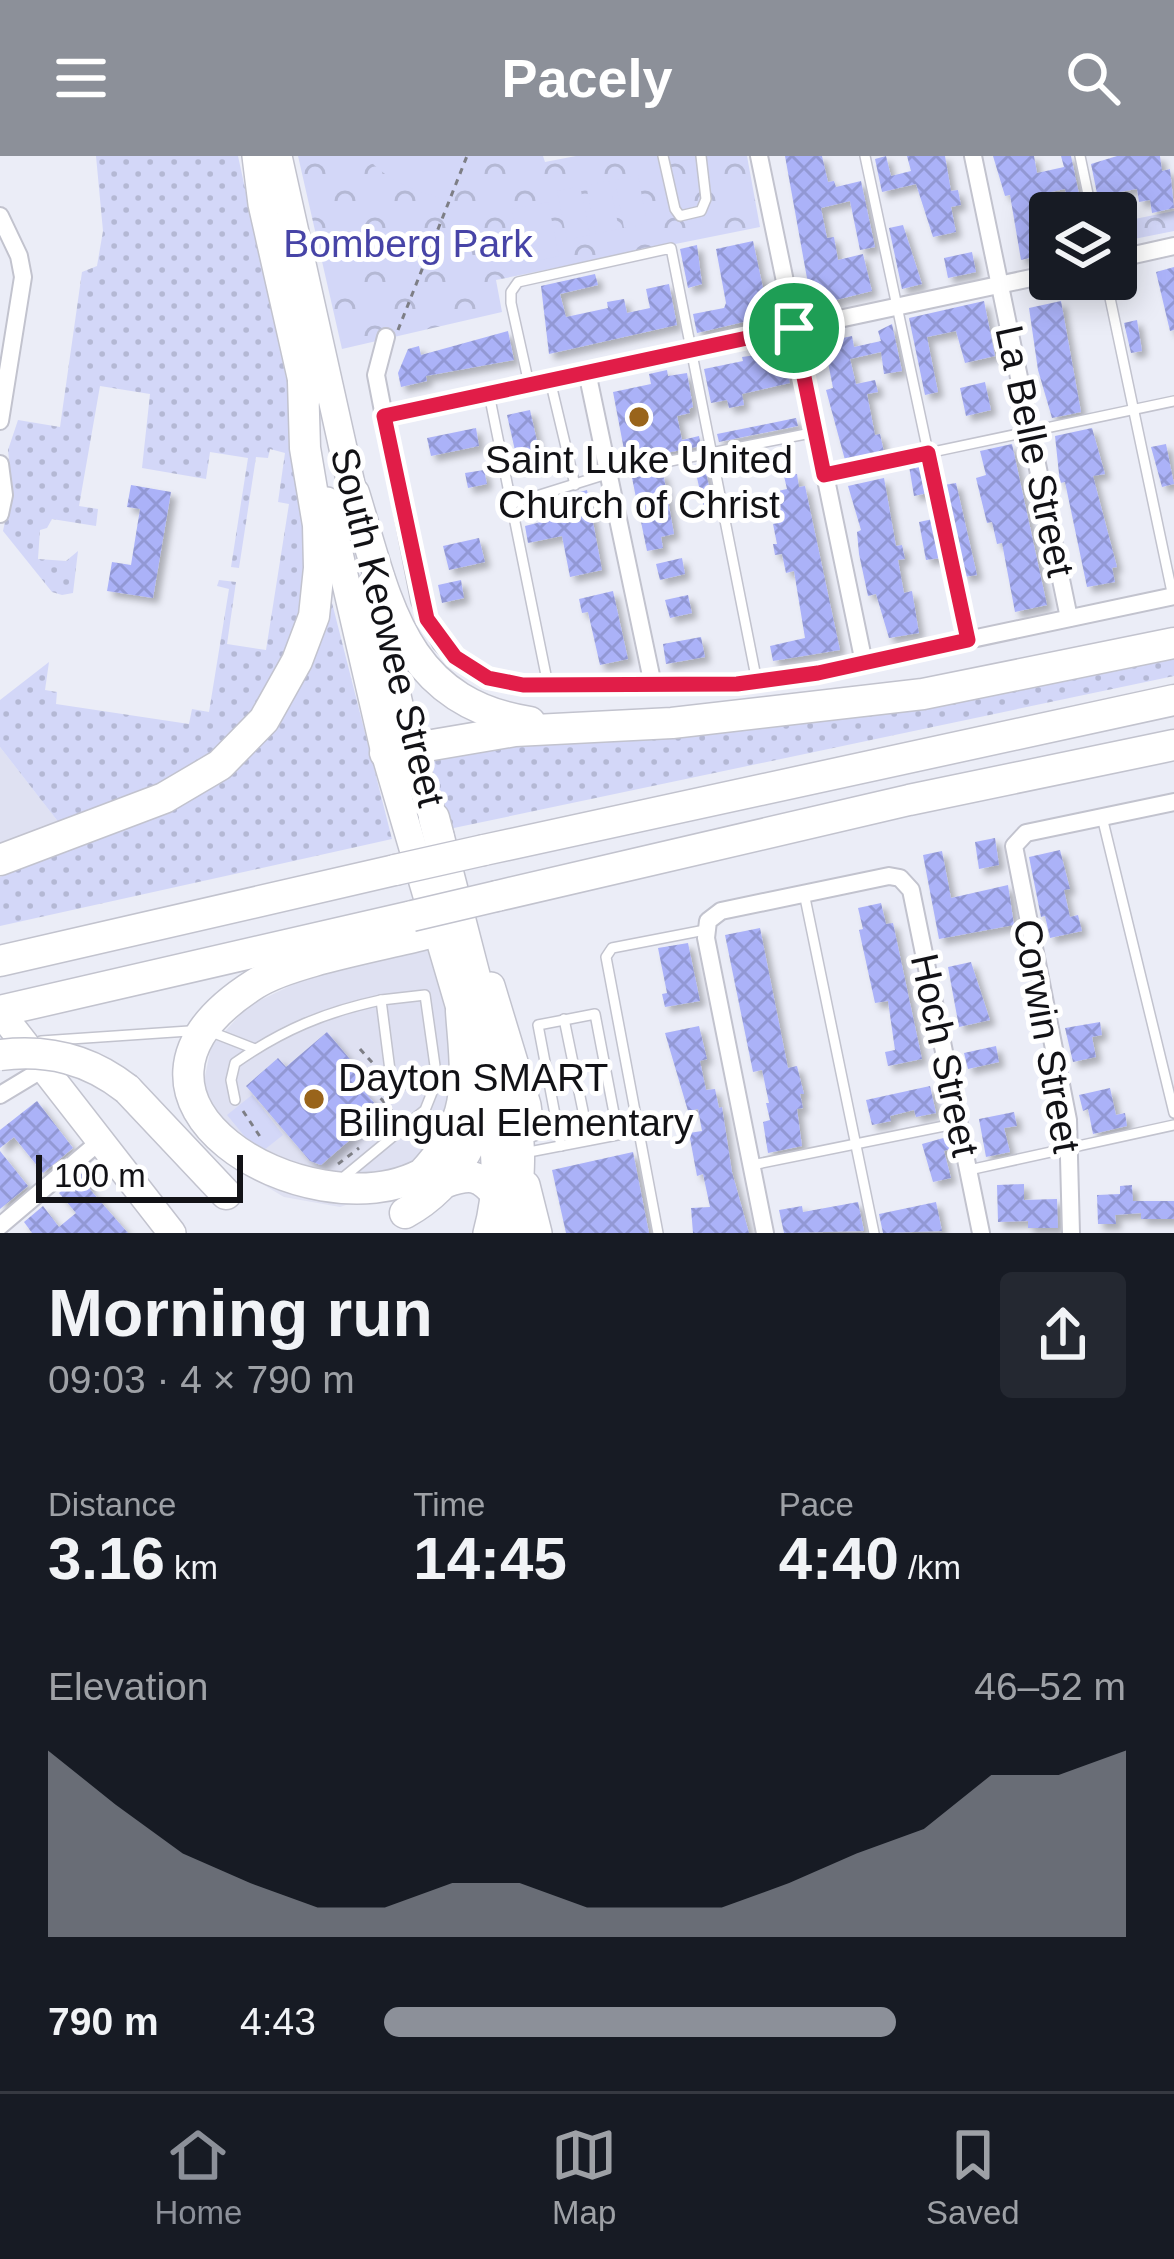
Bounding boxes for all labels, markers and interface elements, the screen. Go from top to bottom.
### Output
icon: menu [48,45,114,111]
icon: search [1060,45,1126,111]
text: Pacely [501,48,673,108]
map controls [1029,192,1137,300]
button: layers [1029,192,1137,300]
park label: Bomberg Park [283,222,533,265]
pin [743,277,845,379]
icon: arrive [761,295,827,361]
street label: La Belle Street [987,321,1083,581]
marker: Saint Luke United Church of Christ [626,404,652,430]
place label: Saint Luke United Church of Christ [485,438,793,526]
street label: South Keowee Street [323,443,453,811]
street label: Corwin Street [1005,916,1089,1156]
street label: Hoch Street [903,950,987,1160]
place label: Dayton SMART Bilingual Elementary [338,1056,694,1144]
marker: Dayton SMART Bilingual Elementary [301,1086,327,1112]
scale bar [36,1149,243,1202]
text: 100 m [54,1157,146,1194]
button: share [1000,1272,1126,1398]
text: Morning run [48,1276,433,1350]
text: 09:03 · 4 × 790 m [48,1358,355,1401]
text: Distance [48,1486,176,1523]
text: Time [413,1486,485,1523]
text: Pace [779,1486,854,1523]
text: 3.16 [48,1525,165,1592]
text: 14:45 [413,1525,567,1592]
text: 4:40 [779,1525,899,1592]
text: km [165,1549,218,1586]
text: /km [899,1549,961,1586]
text: Elevation [48,1665,208,1708]
text: 46–52 m [974,1665,1126,1708]
text: 790 m [48,2000,159,2043]
text: 4:43 [240,2000,316,2043]
tab: Home [154,2122,242,2232]
tab: Map [551,2122,617,2232]
tab: Saved [926,2122,1020,2232]

